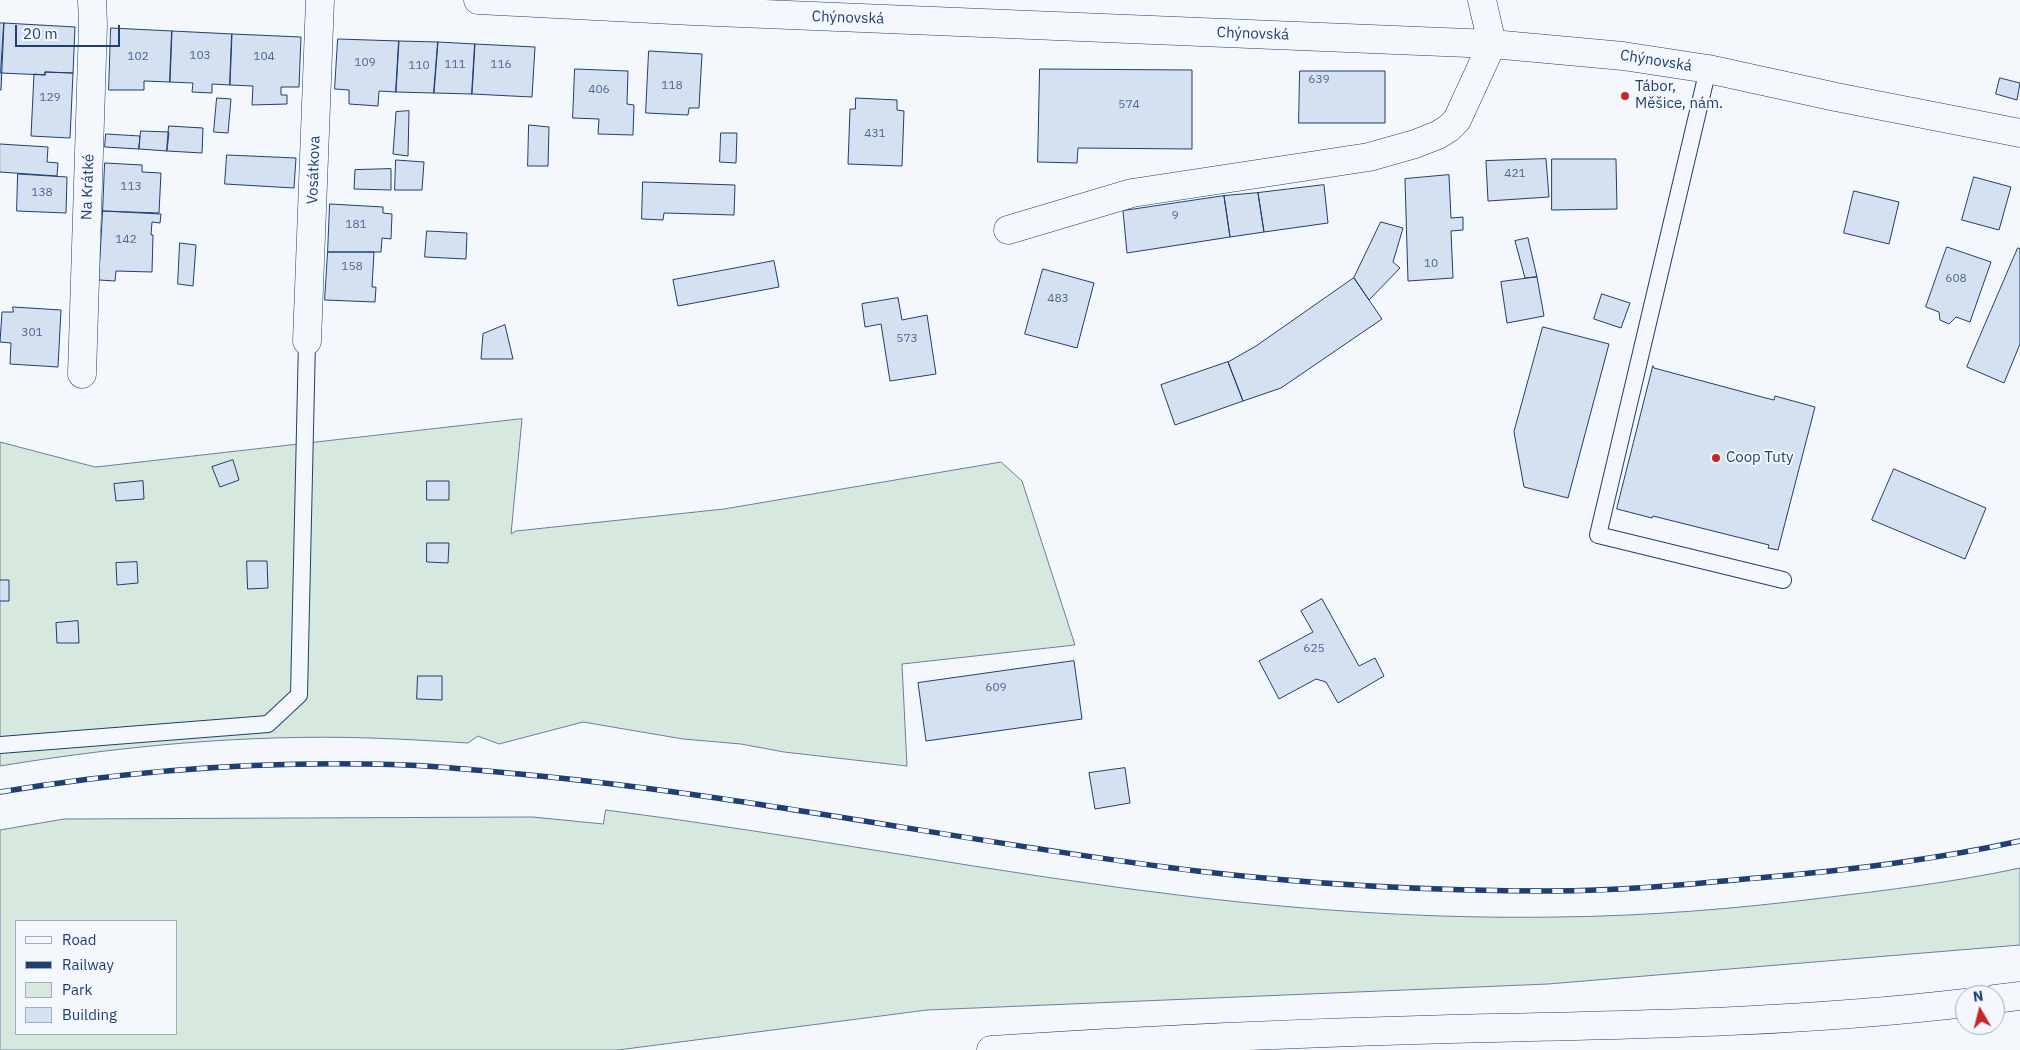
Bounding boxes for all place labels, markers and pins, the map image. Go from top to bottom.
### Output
place label: Tábor, Měšice, nám. [1635,78,1723,113]
marker: Tábor, Měšice, nám. [1619,90,1631,102]
place label: Coop Tuty [1726,449,1793,467]
marker: Coop Tuty [1710,452,1722,464]

